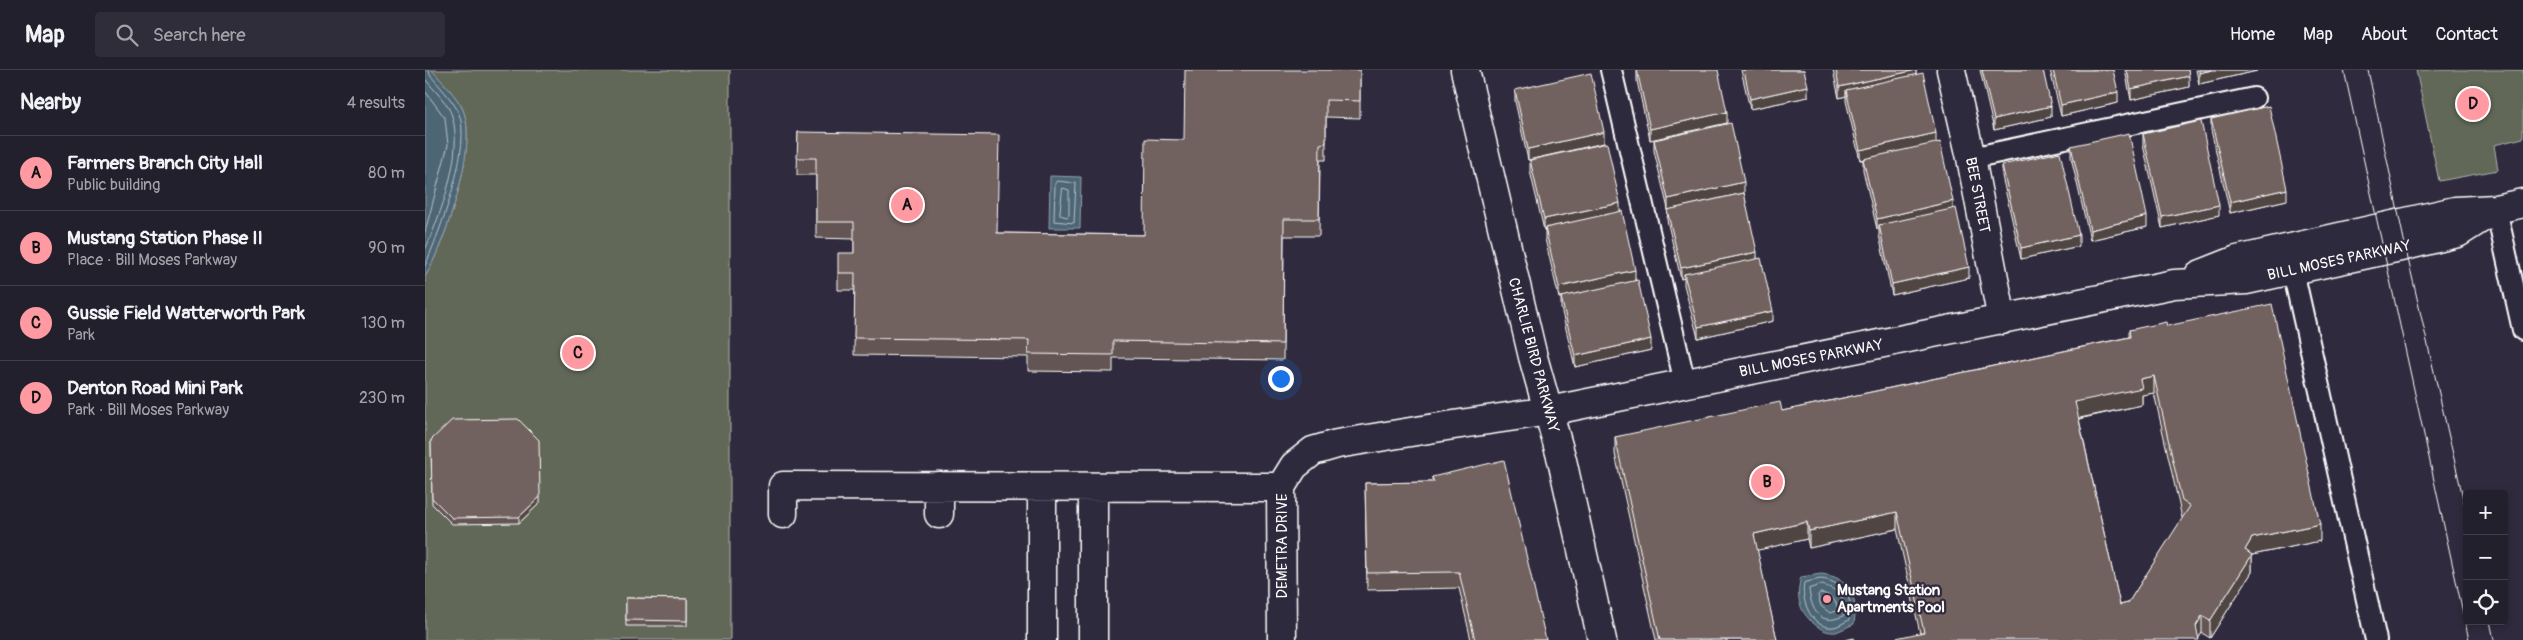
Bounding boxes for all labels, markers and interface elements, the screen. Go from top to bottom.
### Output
search box [95,12,445,57]
text: Map [25,20,65,49]
icon: search [113,21,141,49]
text: Search here [153,23,246,47]
text: Home [2230,23,2275,46]
text: Map [2303,23,2333,46]
text: About [2361,23,2407,46]
text: Contact [2435,23,2498,46]
pin: D [2457,85,2489,123]
text: Nearby [20,89,81,116]
text: 4 results [347,93,405,113]
text: Farmers Branch City Hall [67,151,263,175]
street label: BEE STREET [1961,155,1994,235]
text: A [31,163,41,183]
text: 80 m [368,163,405,183]
text: Public building [67,175,160,195]
pin: A [891,186,923,224]
text: Mustang Station Phase II [67,226,263,250]
street label: BILL MOSES PARKWAY [2266,236,2413,285]
text: B [31,238,41,258]
text: 90 m [368,238,405,258]
text: Place · Bill Moses Parkway [67,250,237,270]
street label: CHARLIE BIRD PARKWAY [1504,276,1563,435]
text: Gussie Field Watterworth Park [67,301,305,325]
text: C [31,313,41,333]
text: 130 m [361,313,405,333]
text: Park [67,325,95,345]
pin: C [562,334,594,372]
street label: BILL MOSES PARKWAY [1738,335,1885,382]
your location [1268,366,1294,392]
text: Denton Road Mini Park [67,376,243,400]
text: D [31,388,41,408]
text: 230 m [359,388,405,408]
text: Park · Bill Moses Parkway [67,400,229,420]
pin: B [1751,463,1783,501]
map controls [2463,490,2508,625]
button: + [2463,490,2508,535]
street label: DEMETRA DRIVE [1273,493,1292,598]
button: − [2463,535,2508,580]
button: locate [2463,580,2508,625]
place label: Mustang Station Apartments Pool [1837,581,1945,617]
marker: Mustang Station Apartments Pool [1821,593,1833,605]

